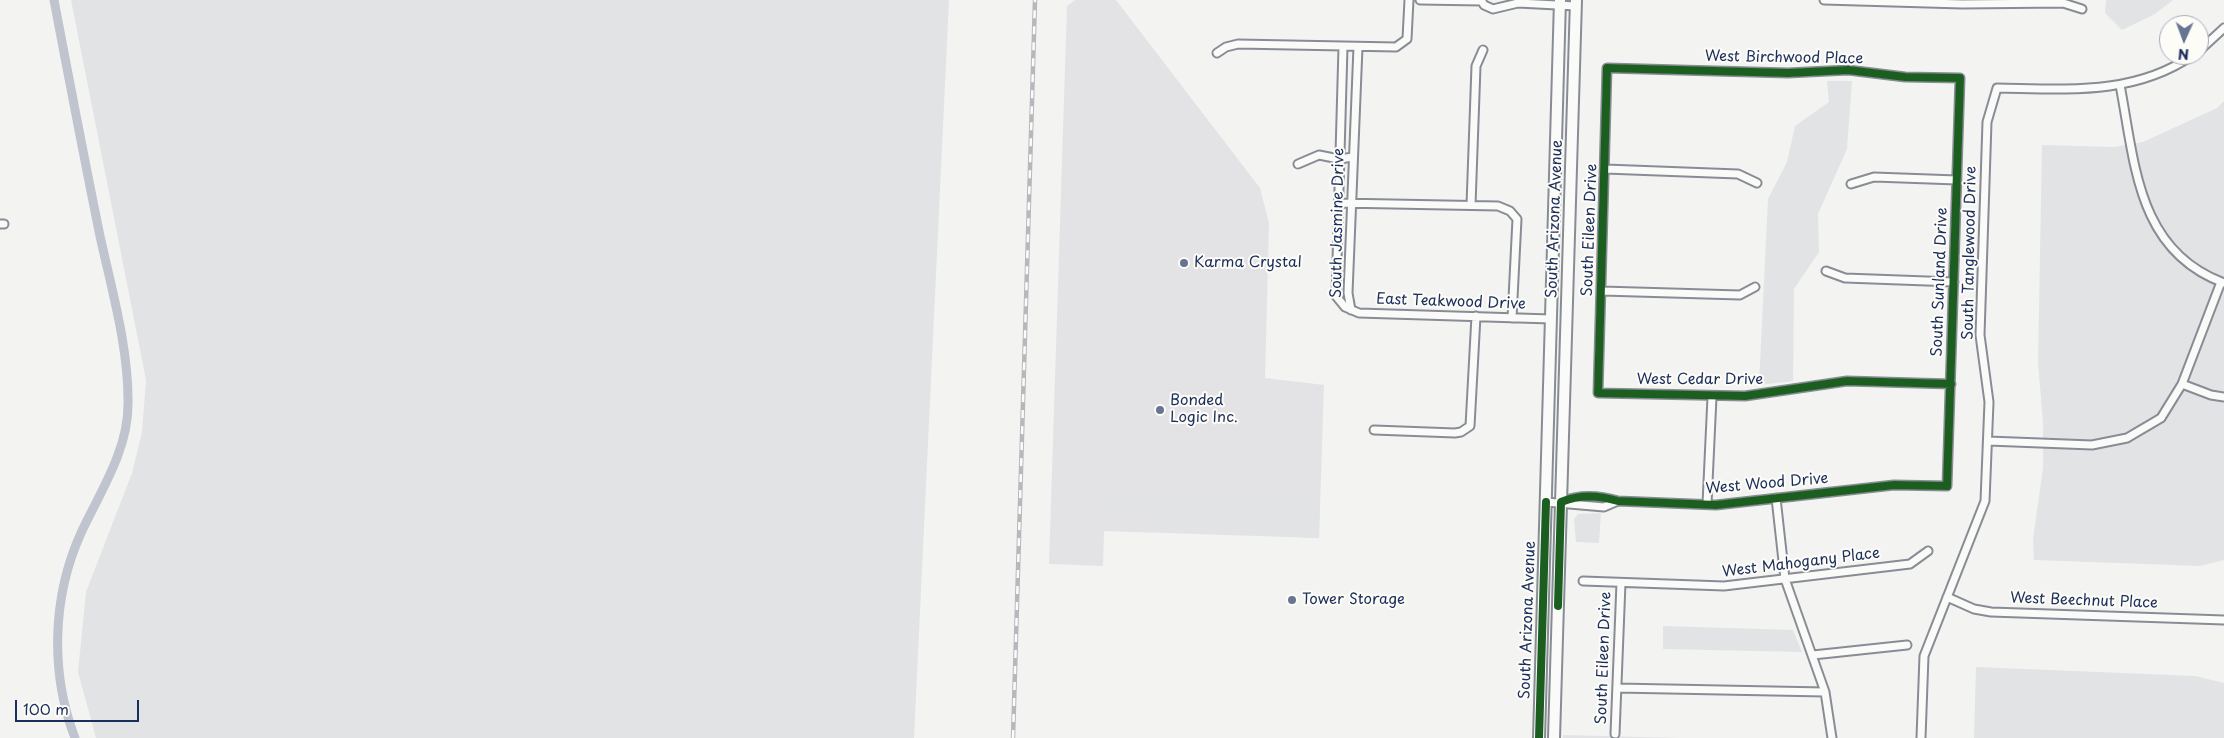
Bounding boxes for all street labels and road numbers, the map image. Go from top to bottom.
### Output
street label: West Birchwood Place [1705,48,1863,68]
street label: South Arizona Avenue [1543,140,1567,298]
street label: South Jasmine Drive [1328,148,1348,298]
street label: South Eileen Drive [1579,163,1601,297]
street label: South Tanglewood Drive [1959,166,1981,340]
street label: South Sunland Drive [1928,207,1952,357]
street label: East Teakwood Drive [1376,290,1526,314]
street label: West Cedar Drive [1637,371,1763,389]
street label: West Wood Drive [1705,470,1829,498]
street label: South Arizona Avenue [1516,541,1540,699]
street label: West Mahogany Place [1721,544,1881,582]
street label: West Beechnut Place [2010,589,2158,613]
street label: South Eileen Drive [1593,591,1615,725]

